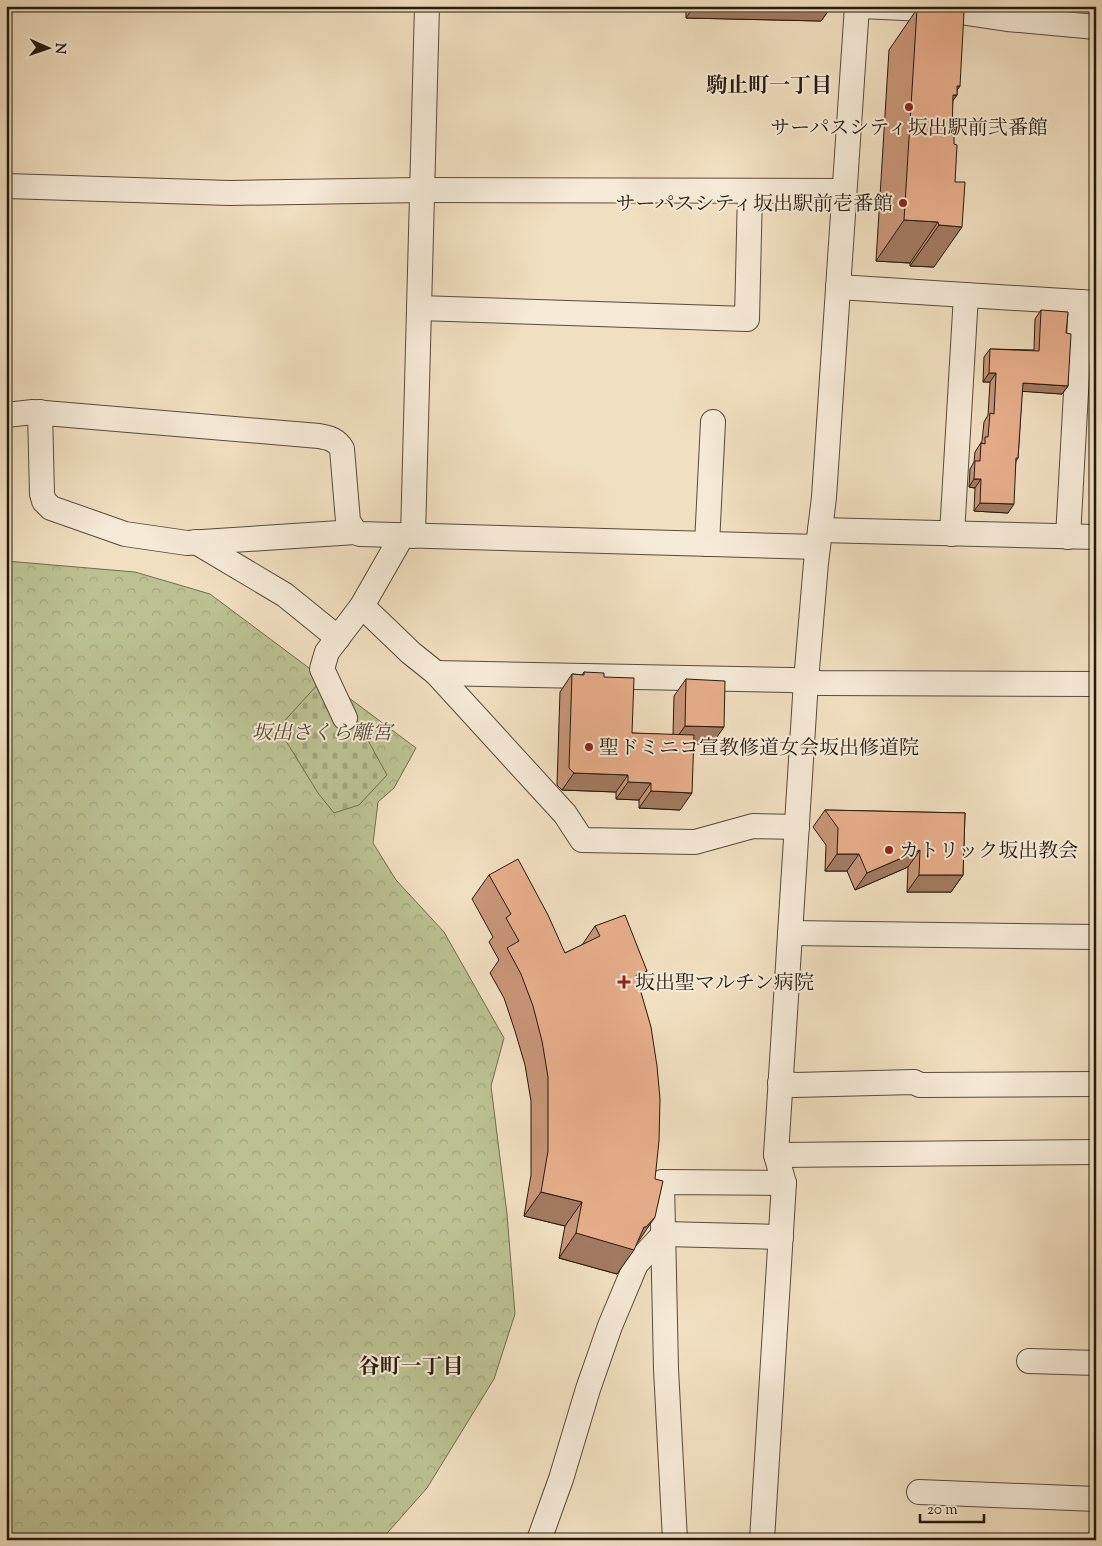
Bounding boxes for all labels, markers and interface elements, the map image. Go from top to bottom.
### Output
north arrow [22,22,72,72]
text: N [49,42,69,54]
district label: 駒止町一丁目 [706,72,832,102]
marker: サーパスシティ坂出駅前弐番館 [903,101,915,113]
place label: サーパスシティ坂出駅前弐番館 [770,115,1048,144]
place label: サーパスシティ坂出駅前壱番館 [616,191,893,220]
marker: サーパスシティ坂出駅前壱番館 [897,197,909,209]
park label: 坂出さくら離宮 [252,720,395,749]
place label: 聖ドミニコ宣教修道女会坂出修道院 [599,735,919,764]
marker: 聖ドミニコ宣教修道女会坂出修道院 [583,741,595,753]
place label: カトリック坂出教会 [899,838,1078,867]
marker: カトリック坂出教会 [883,844,895,856]
place label: 坂出聖マルチン病院 [635,970,814,999]
marker: 坂出聖マルチン病院 [617,975,631,989]
district label: 谷町一丁目 [359,1353,464,1383]
scale bar [920,1491,983,1523]
text: 20 m [927,1500,958,1521]

